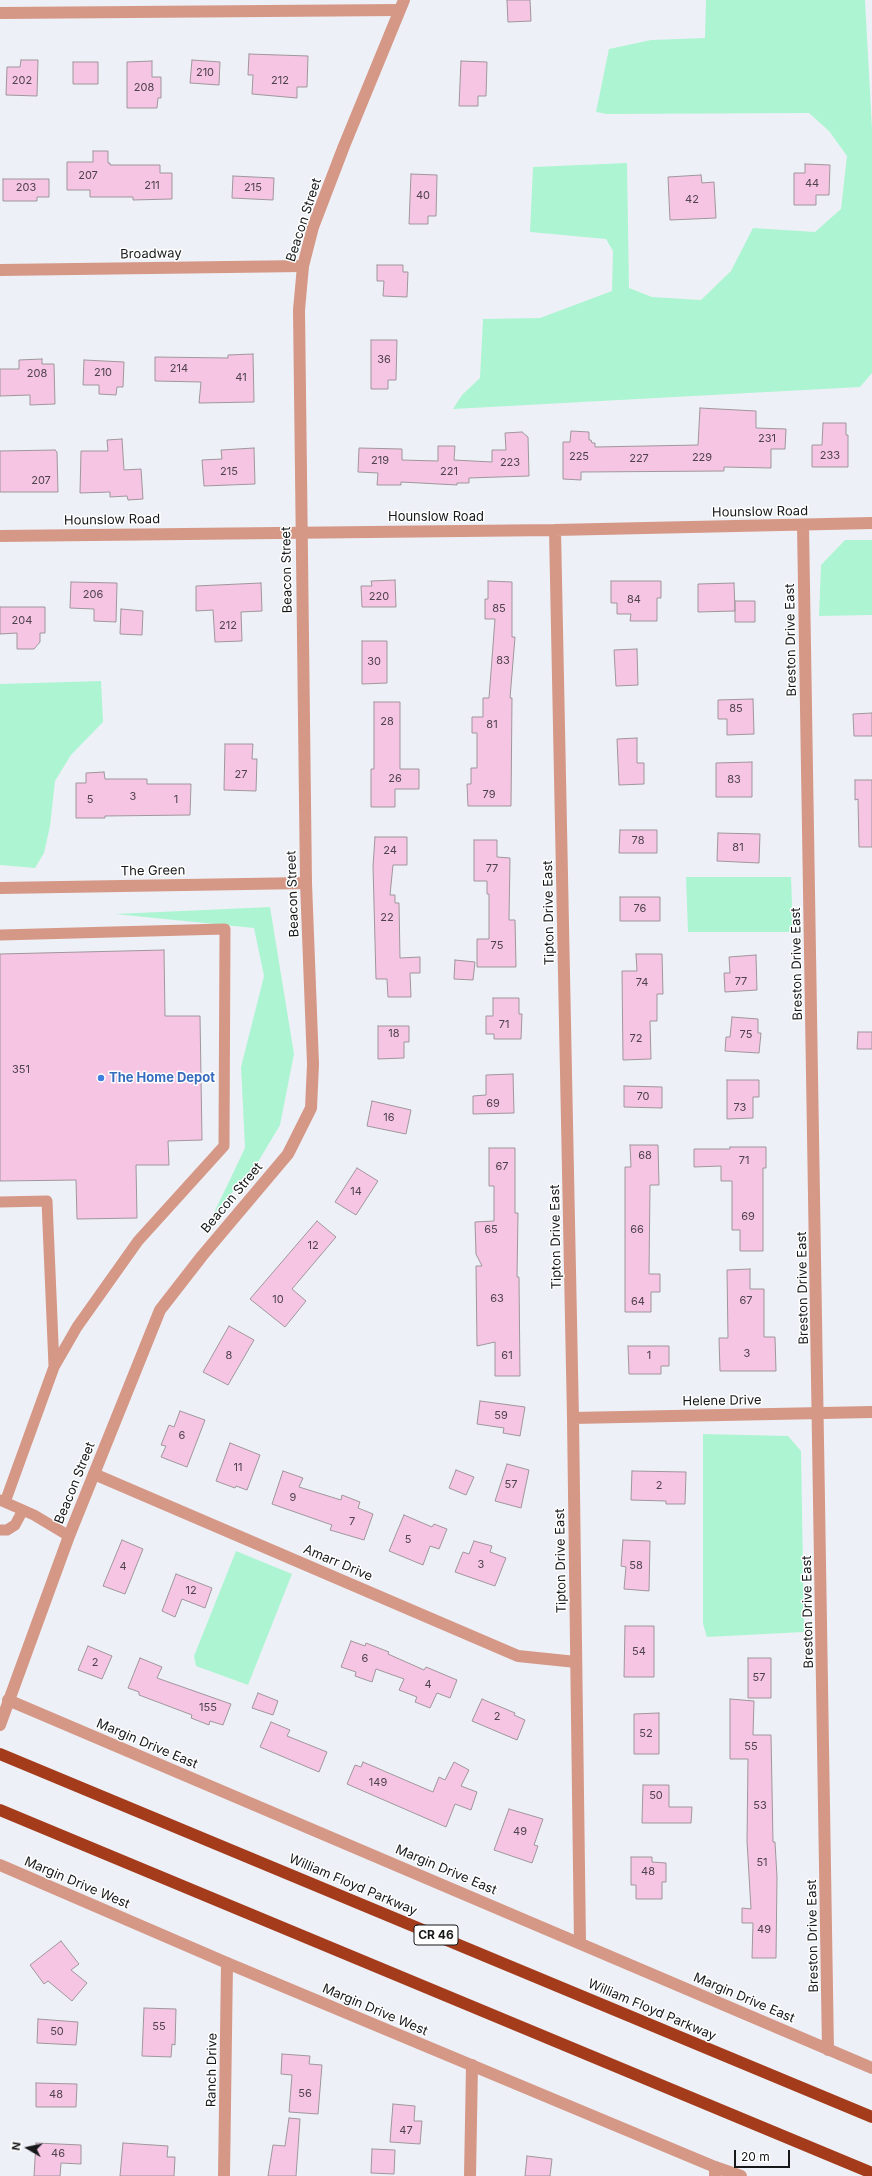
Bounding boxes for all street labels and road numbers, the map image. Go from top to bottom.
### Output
street label: Beacon Street [283,176,325,264]
street label: Broadway [120,246,182,262]
street label: Hounslow Road [712,503,808,521]
street label: Hounslow Road [388,509,484,525]
street label: Hounslow Road [64,511,160,529]
street label: Beacon Street [278,526,296,614]
street label: Breston Drive East [782,583,800,697]
street label: Beacon Street [284,850,302,938]
street label: Tipton Drive East [540,860,558,966]
street label: The Green [121,863,185,879]
street label: Breston Drive East [788,907,806,1021]
street label: Beacon Street [198,1160,266,1236]
street label: Tipton Drive East [547,1184,565,1290]
street label: Breston Drive East [794,1231,812,1345]
street label: Helene Drive [682,1393,762,1409]
street label: Beacon Street [52,1440,98,1526]
street label: Tipton Drive East [552,1508,570,1614]
street label: Amarr Drive [301,1541,375,1585]
street label: Breston Drive East [799,1555,817,1669]
street label: Margin Drive East [94,1716,200,1772]
street label: Margin Drive East [393,1842,499,1898]
street label: William Floyd Parkway [287,1851,419,1919]
street label: Margin Drive West [22,1854,132,1912]
street label: Breston Drive East [804,1879,822,1993]
road number: CR 46 [414,1925,458,1945]
street label: Margin Drive East [691,1970,797,2026]
street label: William Floyd Parkway [586,1976,718,2044]
street label: Margin Drive West [320,1981,430,2039]
street label: Ranch Drive [204,2033,220,2107]

